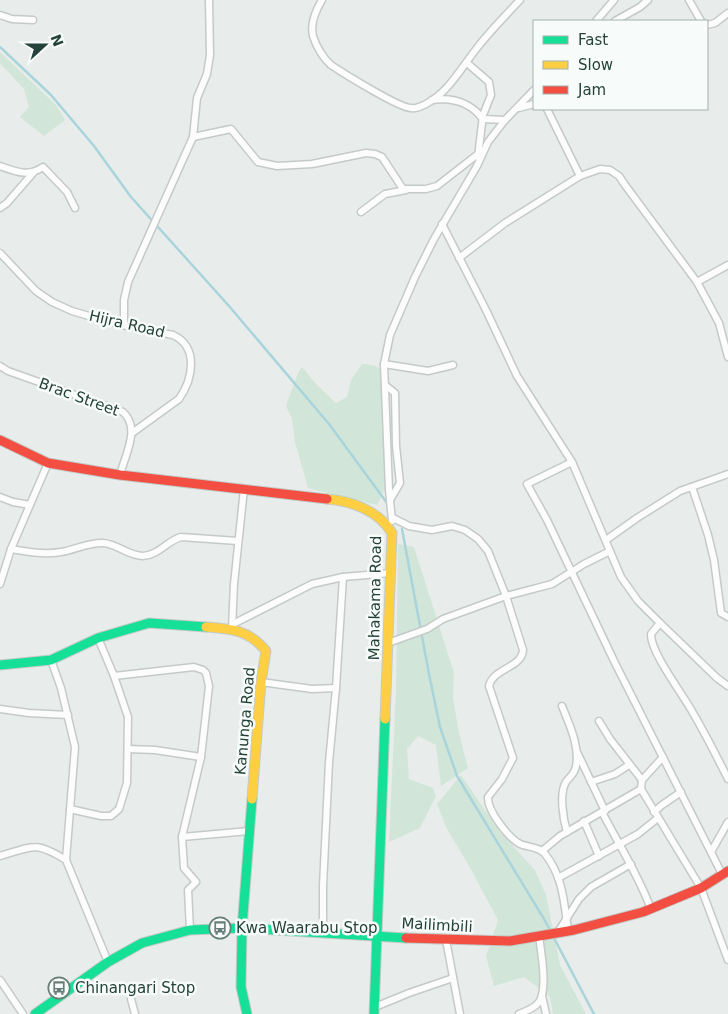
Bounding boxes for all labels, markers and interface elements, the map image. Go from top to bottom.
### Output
north arrow [20,20,70,70]
legend [533,20,708,110]
text: Fast [578,31,608,49]
text: N [48,32,67,49]
text: Slow [578,56,613,74]
text: Jam [577,81,606,99]
street label: Hijra Road [87,307,167,341]
street label: Brac Street [36,374,122,420]
street label: Mahakama Road [365,536,385,660]
street label: Kanunga Road [231,666,259,776]
street label: Mailimbili [401,914,473,936]
bus stop icon: Kwa Waarabu Stop [208,916,232,940]
place label: Kwa Waarabu Stop [236,919,378,937]
bus stop icon: Chinangari Stop [47,976,71,1000]
place label: Chinangari Stop [75,979,195,997]

